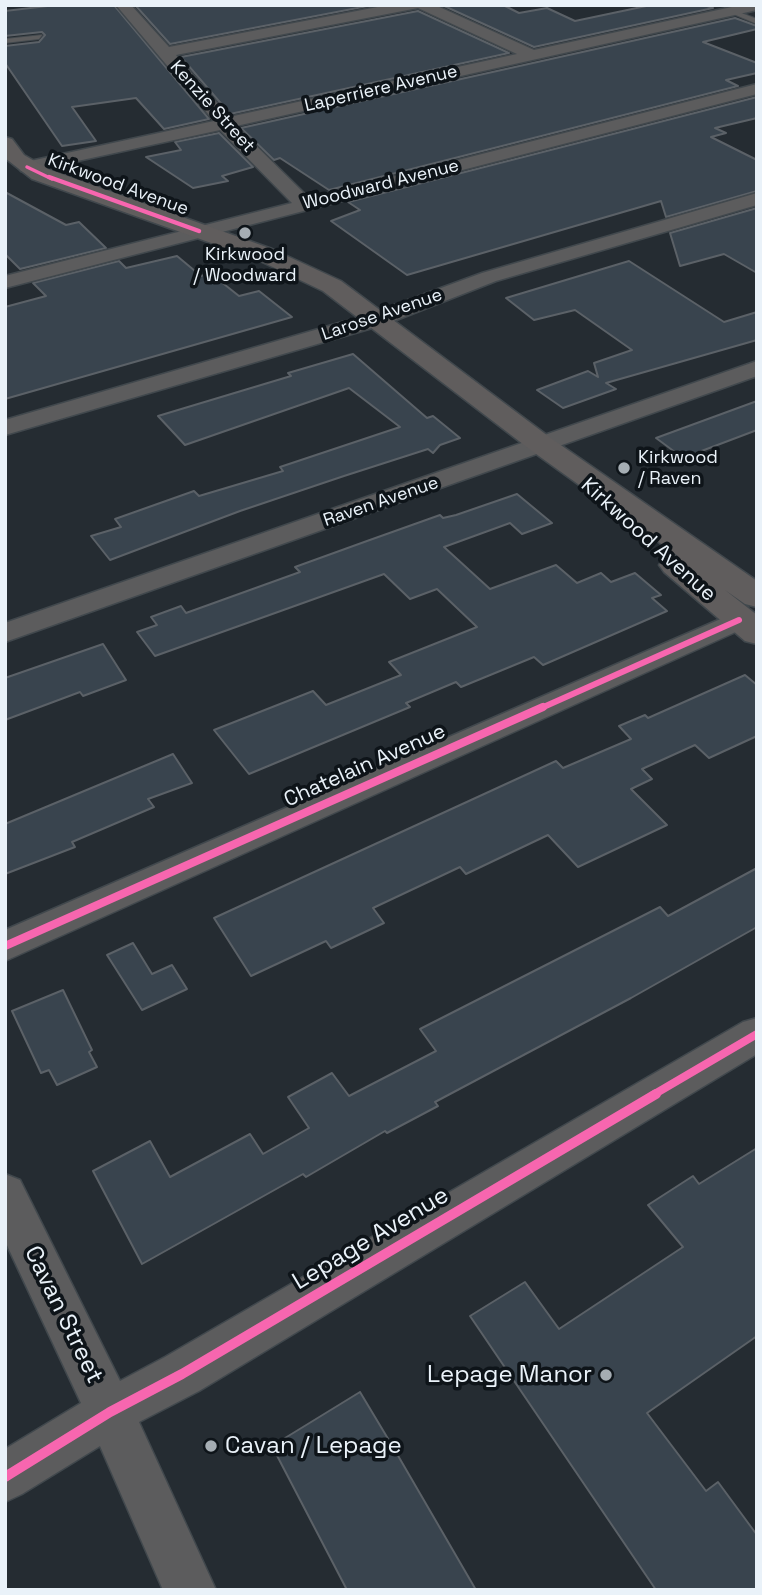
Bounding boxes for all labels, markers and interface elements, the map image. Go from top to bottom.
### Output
street label: Kenzie Street [165,57,259,157]
street label: Laperriere Avenue [302,61,460,117]
street label: Kirkwood Avenue [45,150,191,220]
street label: Woodward Avenue [301,155,461,215]
marker: Kirkwood / Woodward [237,225,253,241]
place label: Kirkwood / Woodward [193,244,297,286]
street label: Larose Avenue [319,284,445,346]
place label: Kirkwood / Raven [638,447,718,490]
marker: Kirkwood / Raven [616,460,632,476]
street label: Raven Avenue [321,472,441,532]
street label: Kirkwood Avenue [575,473,721,607]
street label: Chatelain Avenue [280,719,450,813]
street label: Lepage Avenue [288,1181,454,1297]
street label: Cavan Street [17,1242,109,1388]
place label: Lepage Manor [427,1361,592,1389]
marker: Lepage Manor [598,1367,614,1383]
place label: Cavan / Lepage [225,1432,402,1460]
marker: Cavan / Lepage [203,1438,219,1454]

